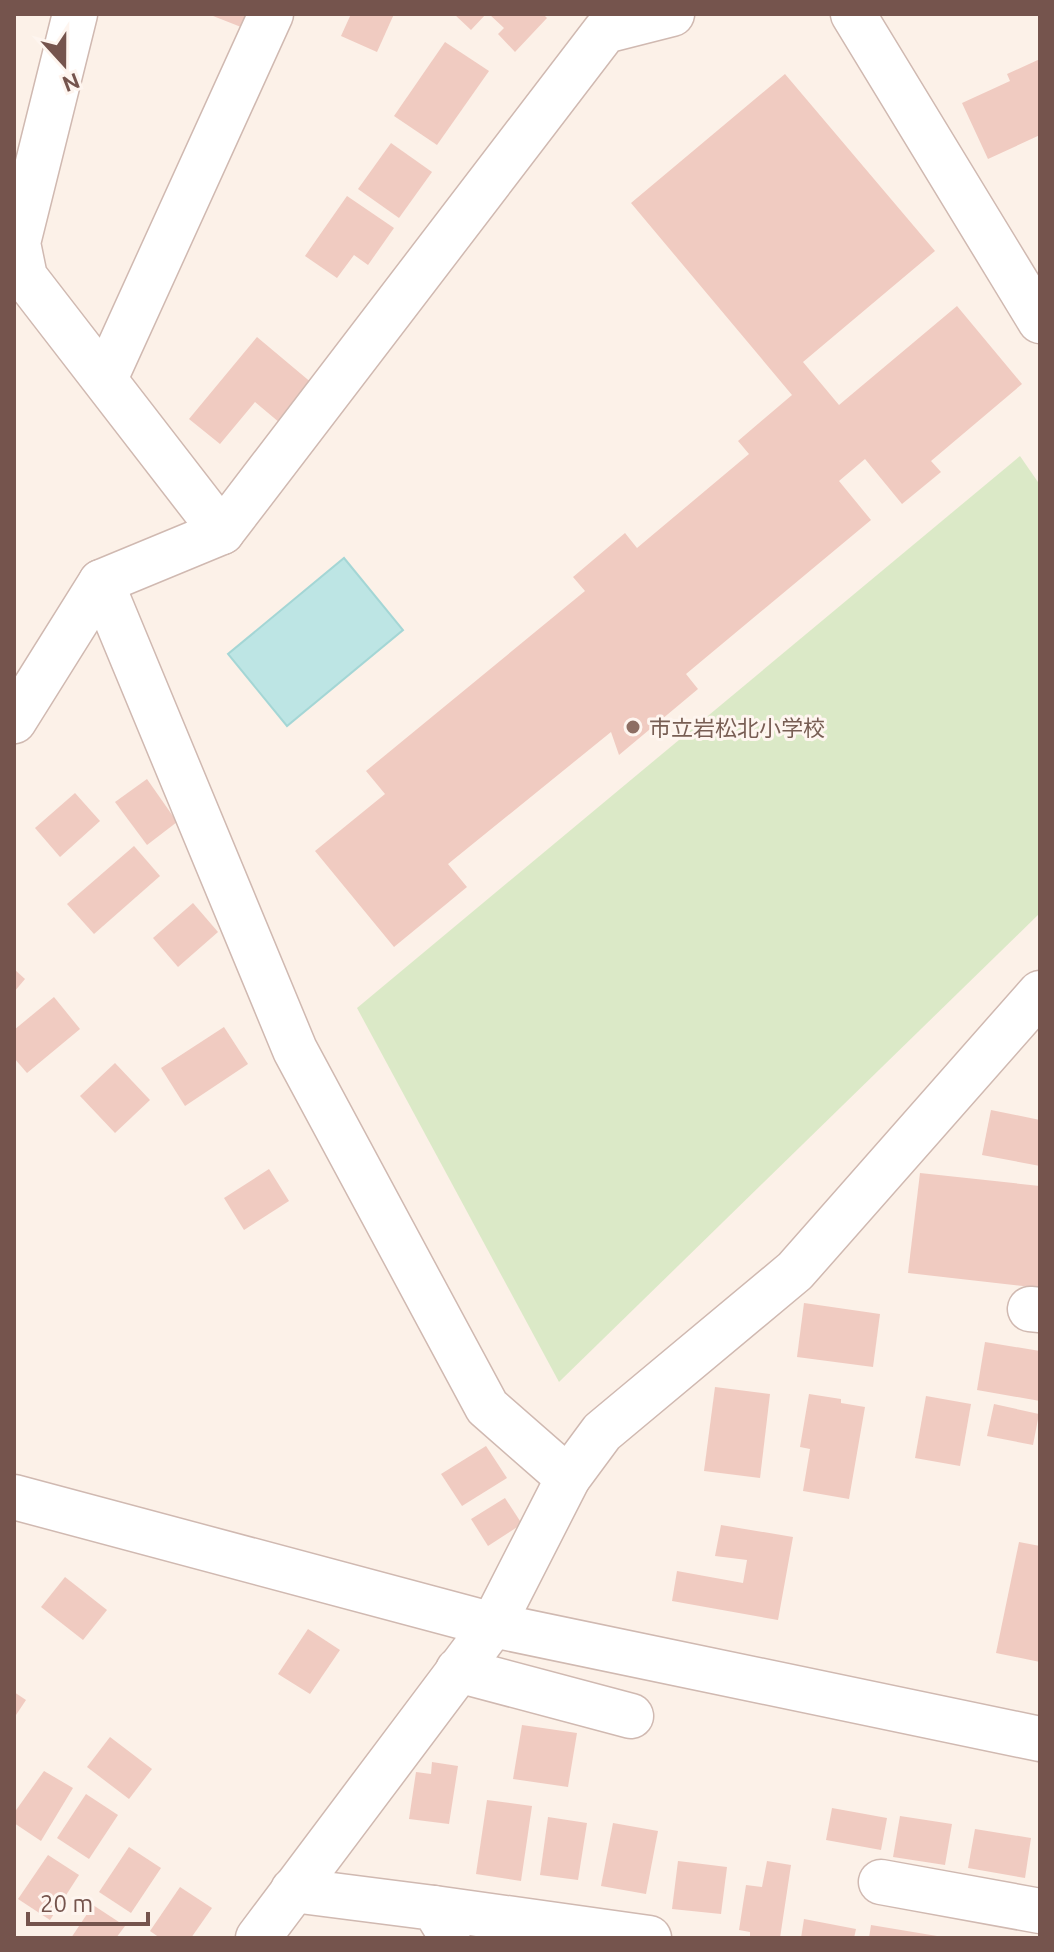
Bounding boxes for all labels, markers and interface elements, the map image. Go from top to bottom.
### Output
north arrow [24,24,104,104]
text: N [59,69,83,98]
place label: 市立岩松北小学校 [649,715,825,740]
marker: 市立岩松北小学校 [624,718,642,736]
scale bar [28,1876,148,1926]
text: 20 m [40,1890,93,1917]

